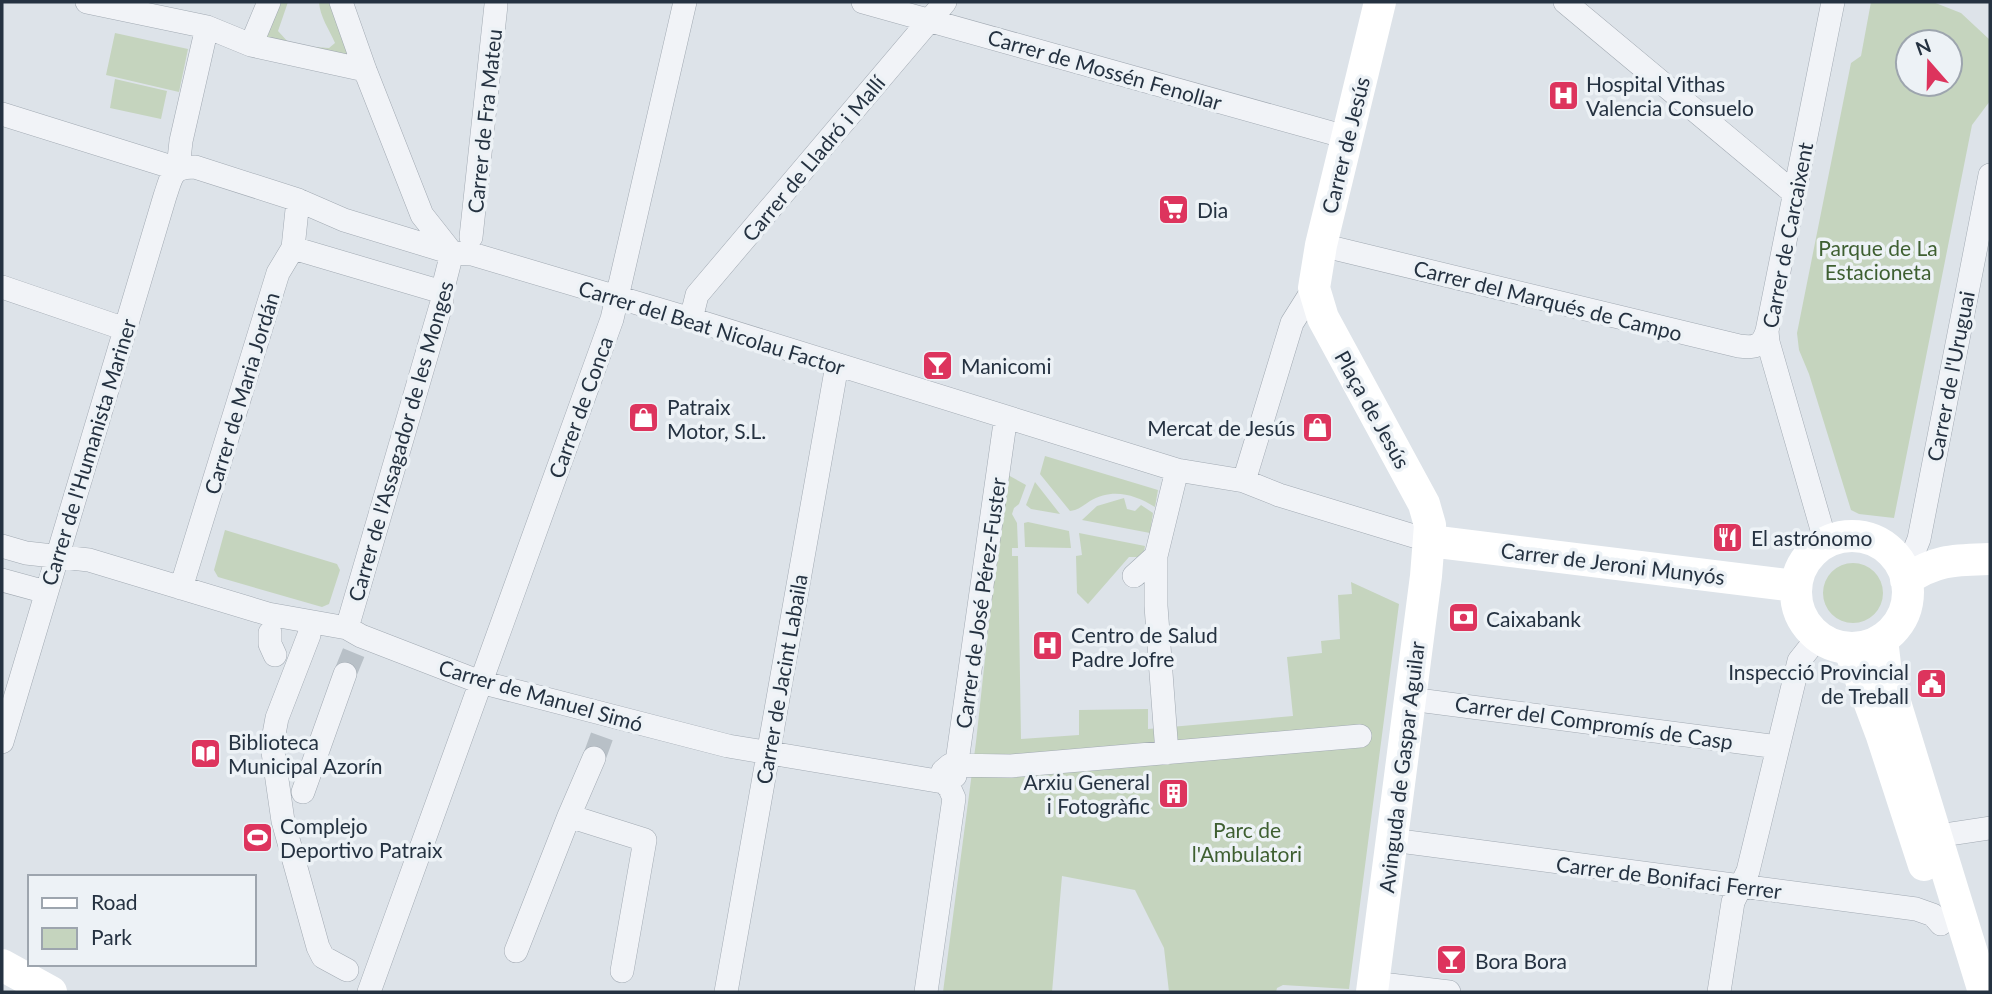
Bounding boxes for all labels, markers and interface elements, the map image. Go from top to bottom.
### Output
street label: Carrer de Mossén Fenollar [985,24,1225,115]
street label: Carrer de Fra Mateu [462,28,506,214]
north arrow [1894,28,1964,98]
text: N [1912,33,1934,60]
street label: Carrer de Lladró i Mallí [736,69,890,246]
place label: Hospital Vithas Valencia Consuelo [1586,71,1754,120]
street label: Carrer de Jesús [1316,74,1374,216]
hospital icon: Hospital Vithas Valencia Consuelo [1546,78,1580,112]
street label: Carrer de Carcaixent [1757,140,1817,330]
supermarket icon: Dia [1157,192,1191,226]
place label: Dia [1197,197,1228,222]
park label: Parque de La Estacioneta [1818,235,1938,284]
street label: Carrer del Marqués de Campo [1411,255,1685,345]
street label: Carrer del Beat Nicolau Factor [576,275,848,380]
street label: Carrer de l'Assagador de les Monges [342,278,458,604]
street label: Carrer de Maria Jordán [198,289,284,497]
street label: Carrer de l'Uruguai [1921,289,1979,463]
street label: Carrer de l'Humanista Mariner [35,315,141,588]
street label: Carrer de Conca [543,333,617,481]
street label: Plaça de Jesús [1330,346,1416,472]
bar icon: Manicomi [921,348,955,382]
place label: Manicomi [961,353,1051,378]
place label: Patraix Motor, S.L. [667,394,766,443]
shop icon: Patraix Motor, S.L. [627,401,661,435]
shop icon: Mercat de Jesús [1301,410,1335,444]
place label: Mercat de Jesús [1147,415,1295,440]
street label: Carrer de José Pérez-Fuster [950,476,1010,730]
restaurant icon: El astrónomo [1711,520,1745,554]
place label: El astrónomo [1751,525,1872,550]
street label: Carrer de Jeroni Munyós [1500,537,1726,589]
street label: Carrer de Jacint Labaila [750,572,812,786]
bank icon: Caixabank [1446,601,1480,635]
place label: Caixabank [1486,606,1581,631]
place label: Centro de Salud Padre Jofre [1071,622,1218,671]
hospital icon: Centro de Salud Padre Jofre [1031,629,1065,663]
street label: Avinguda de Gaspar Aguilar [1373,639,1429,894]
street label: Carrer de Manuel Simó [436,654,646,736]
place label: Inspecció Provincial de Treball [1728,659,1909,708]
public building icon: Inspecció Provincial de Treball [1915,666,1949,700]
street label: Carrer del Compromís de Casp [1453,690,1735,754]
place label: Biblioteca Municipal Azorín [228,729,383,778]
library icon: Biblioteca Municipal Azorín [188,736,222,770]
place label: Arxiu General i Fotogràfic [1024,769,1150,818]
building icon: Arxiu General i Fotogràfic [1156,776,1190,810]
place label: Complejo Deportivo Patraix [280,813,443,862]
park label: Parc de l'Ambulatori [1192,817,1302,866]
sports icon: Complejo Deportivo Patraix [240,820,274,854]
street label: Carrer de Bonifaci Ferrer [1555,851,1784,903]
legend [28,875,256,966]
text: Road [91,889,138,914]
text: Park [91,924,132,949]
bar icon: Bora Bora [1435,943,1469,977]
place label: Bora Bora [1475,948,1567,973]

